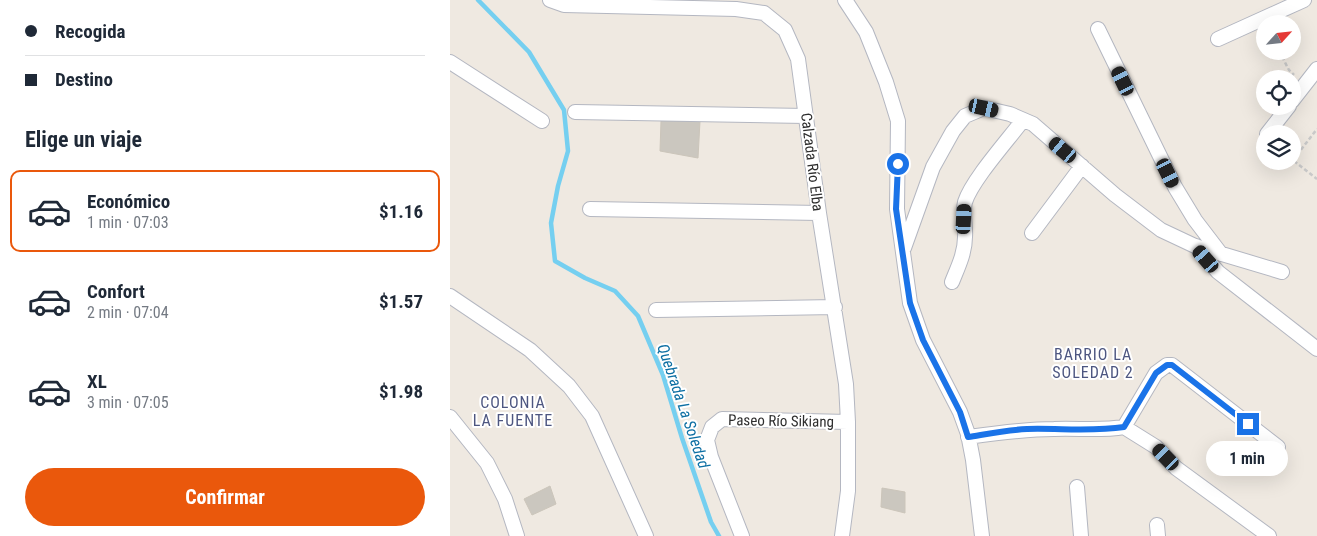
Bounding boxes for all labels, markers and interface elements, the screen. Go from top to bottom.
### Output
north arrow [1256,15,1301,60]
map controls [1256,15,1301,170]
text: Recogida [55,20,126,43]
car [1109,64,1136,98]
text: Destino [55,68,113,91]
button: locate [1256,70,1301,115]
car [967,97,1000,119]
street label: Calzada Río Elba [797,112,827,212]
button: layers [1256,125,1301,170]
text: Elige un viaje [25,127,142,152]
car [1046,135,1079,165]
route start [887,153,909,175]
car [1154,156,1181,190]
icon: car [27,189,72,234]
text: Económico [87,190,170,213]
text: $1.16 [379,200,423,223]
car [955,204,972,234]
text: 1 min · 07:03 [87,213,169,232]
car [1190,243,1221,275]
icon: car [27,279,72,324]
text: Confort [87,280,145,303]
text: $1.57 [379,290,423,313]
text: 2 min · 07:04 [87,303,169,322]
water label: Quebrada La Soledad [653,341,714,471]
district label: BARRIO LA SOLEDAD 2 [1052,345,1134,382]
icon: car [27,369,72,414]
text: XL [87,370,107,393]
text: $1.98 [379,380,423,403]
text: 3 min · 07:05 [87,393,169,412]
district label: COLONIA LA FUENTE [473,393,553,430]
street label: Paseo Río Sikiang [728,411,834,431]
route end [1237,413,1259,435]
car [1150,441,1181,473]
callout: 1 min [1207,442,1289,476]
text: 1 min [1229,449,1265,468]
button: Confirmar [25,468,425,526]

